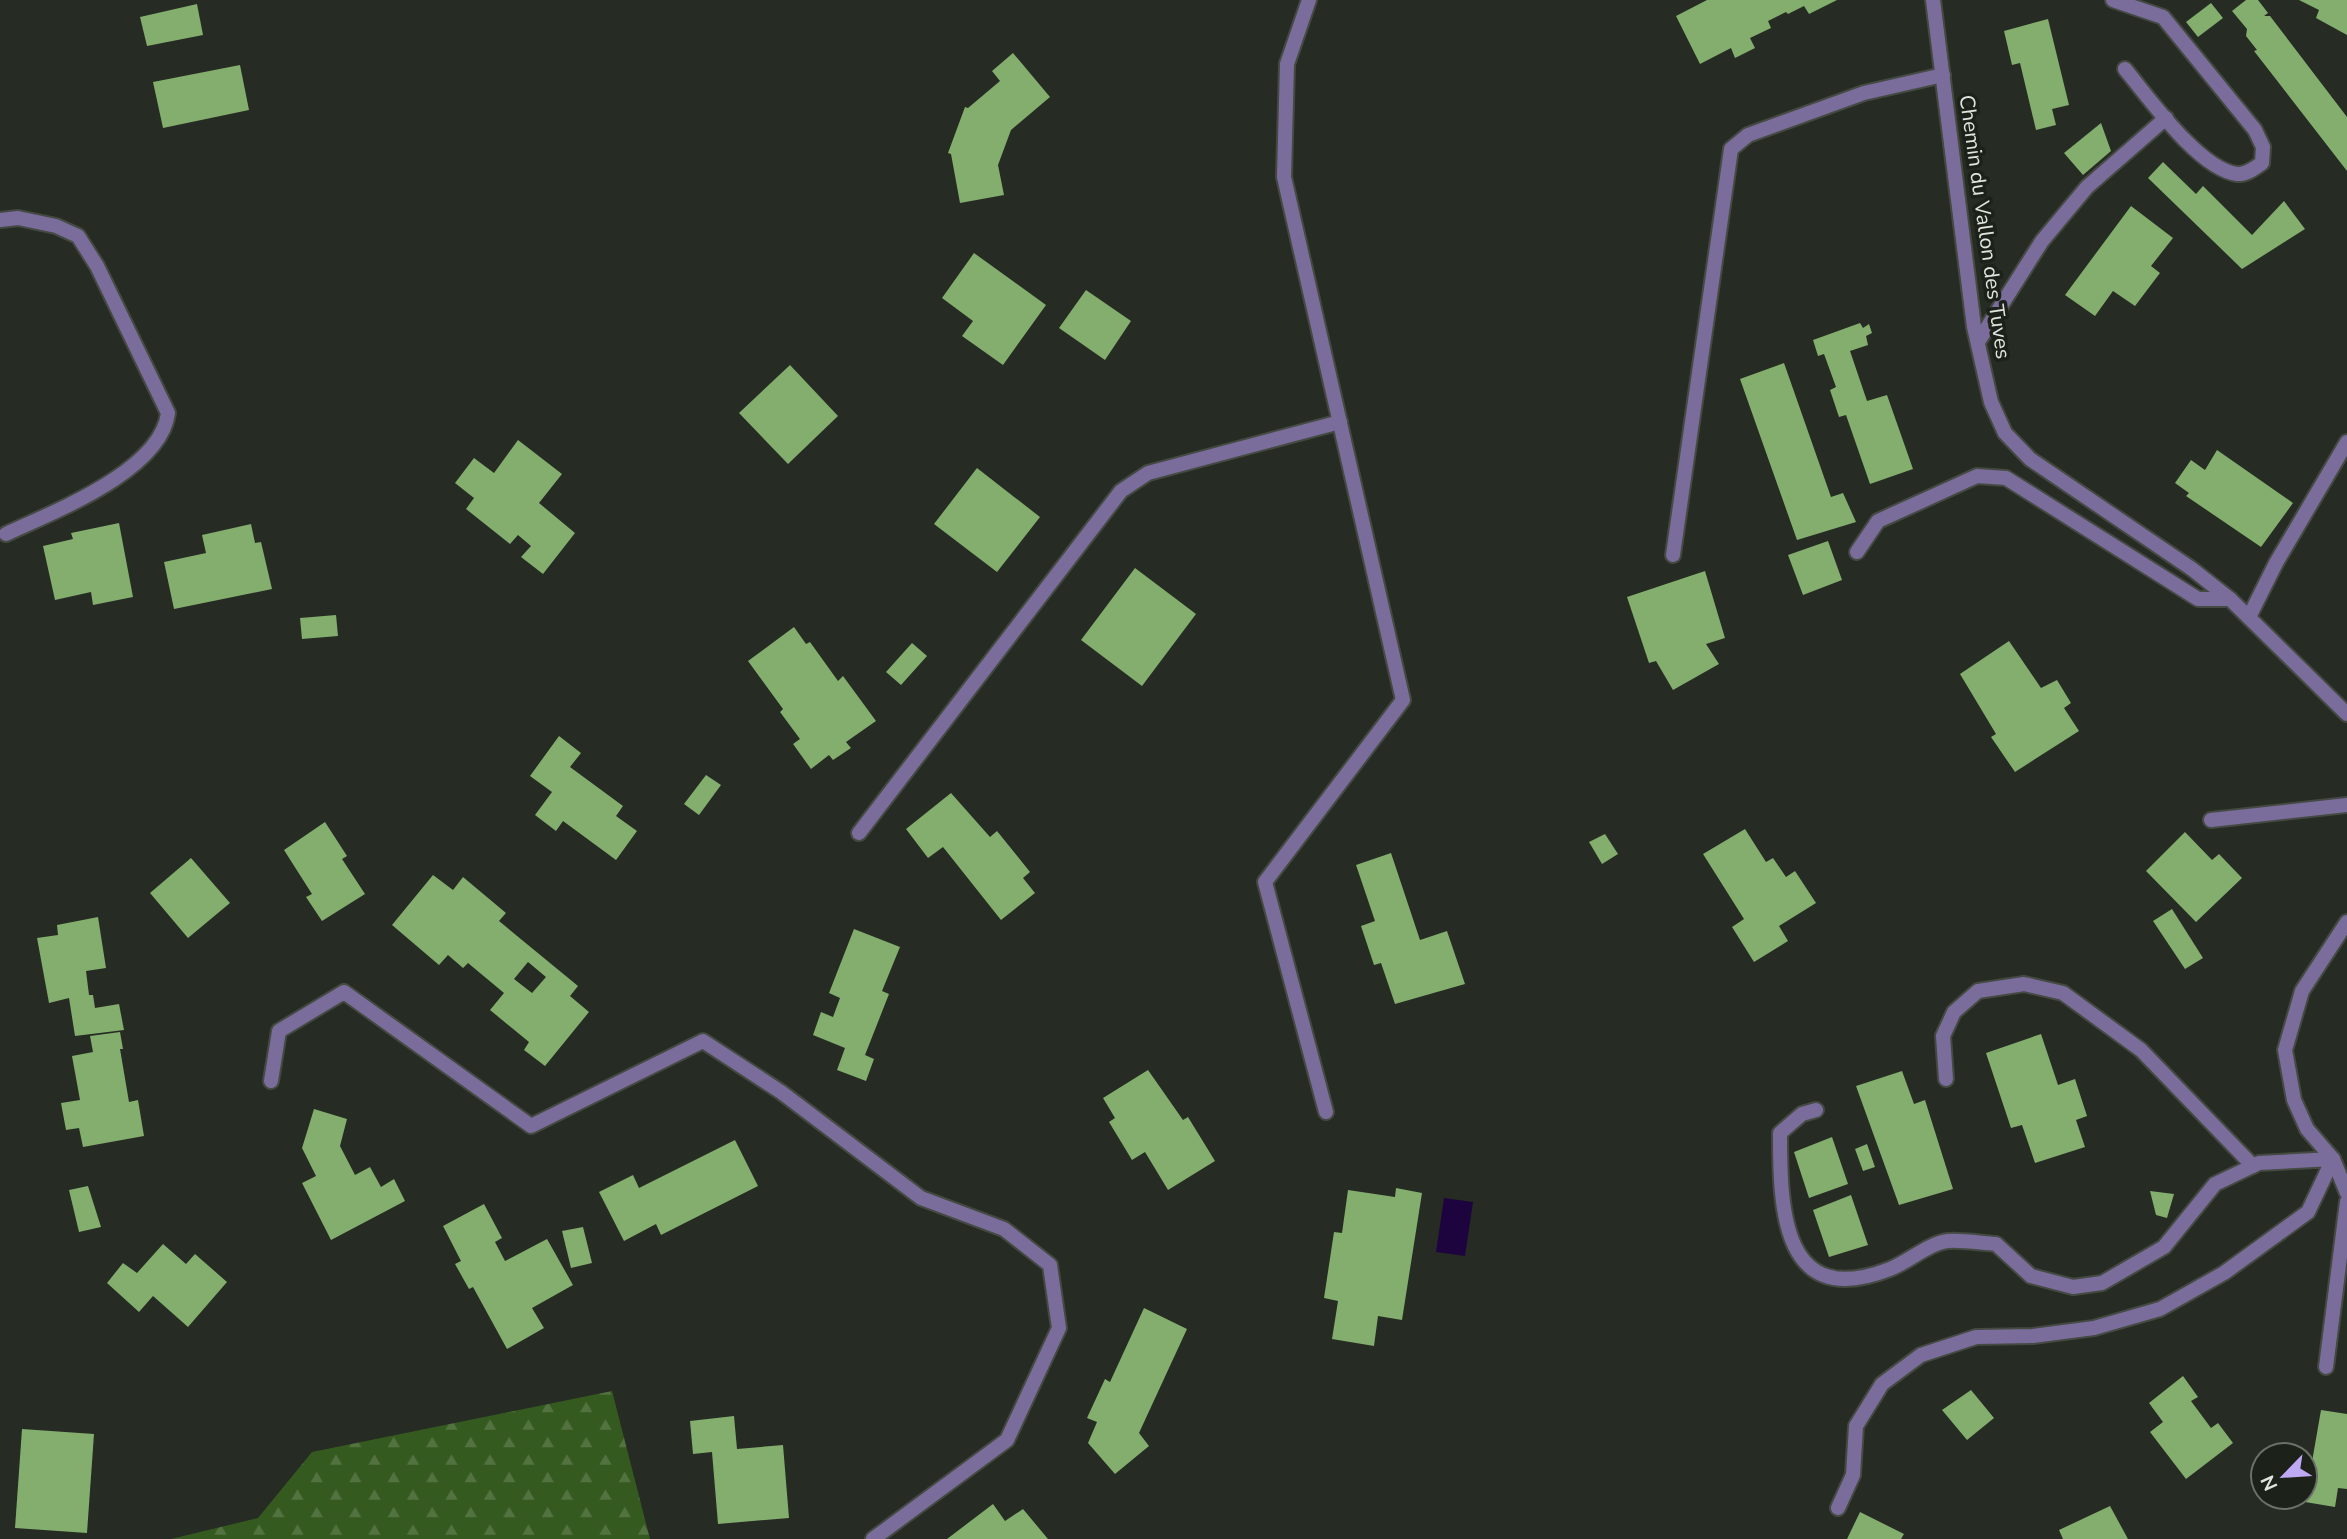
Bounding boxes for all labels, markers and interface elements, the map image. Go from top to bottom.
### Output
street label: Chemin du Vallon des Tuves [1953,93,2017,361]
north arrow [2249,1441,2319,1511]
text: N [2255,1471,2284,1495]

